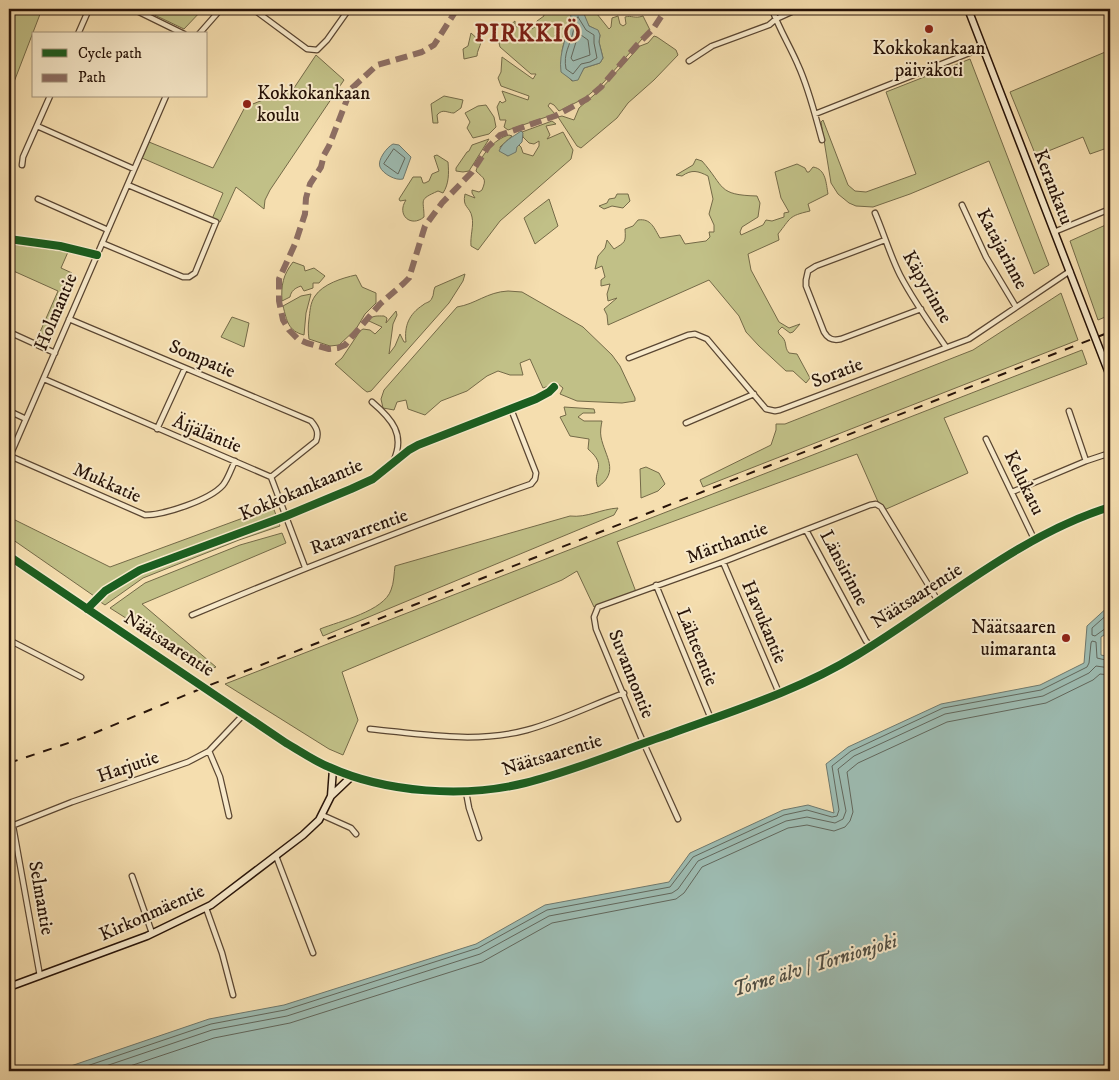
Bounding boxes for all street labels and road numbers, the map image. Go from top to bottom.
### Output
street label: Kerankatu [1028,146,1078,228]
street label: Katajarinne [971,205,1033,293]
street label: Käpyrinne [897,247,957,327]
street label: Holmantie [29,270,83,354]
street label: Sompatie [165,335,239,383]
street label: Soratie [808,353,866,393]
street label: Äijäläntie [169,409,245,458]
street label: Kelukatu [999,447,1049,519]
street label: Kokkokankaantie [236,454,366,526]
street label: Mukkatie [69,458,145,508]
street label: Ratavarrentie [307,504,411,560]
street label: Märthantie [683,517,771,569]
street label: Länsirinne [814,526,874,610]
street label: Näätsaarentie [867,558,967,634]
street label: Havukantie [736,577,792,667]
street label: Lähteentie [671,605,723,689]
street label: Näätsaarentie [119,606,219,682]
street label: Suvannontie [603,626,659,722]
street label: Näätsaarentie [499,729,605,781]
street label: Harjutie [94,746,162,788]
street label: Selmantie [23,859,59,937]
street label: Kirkonmäentie [96,880,208,946]

